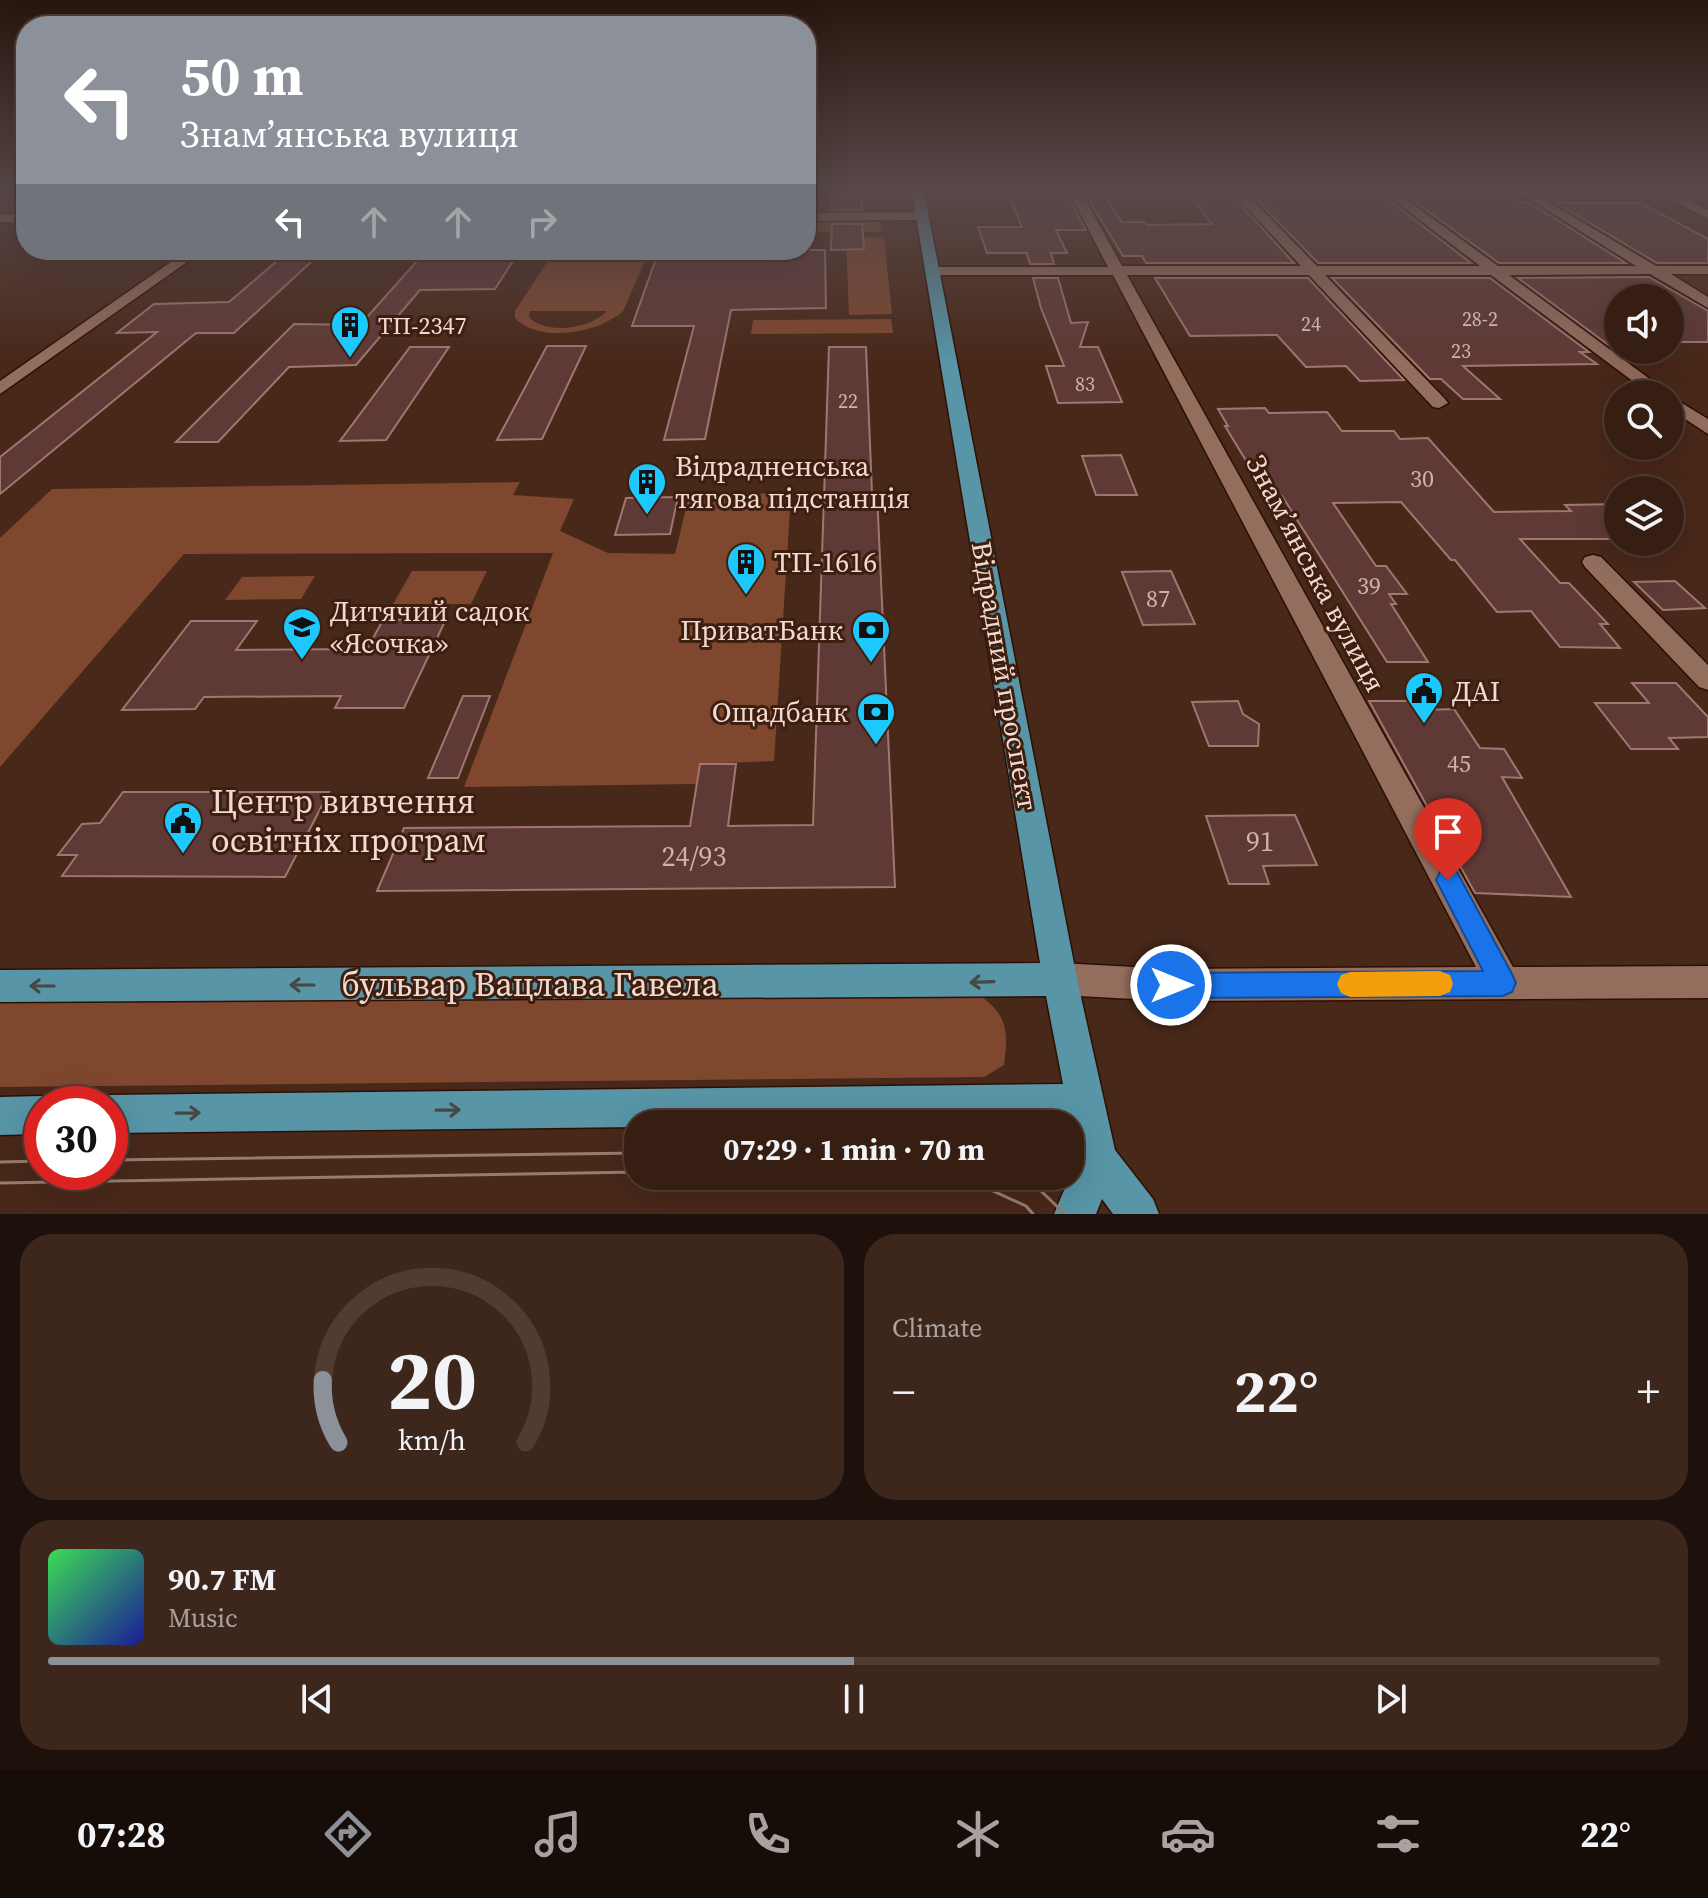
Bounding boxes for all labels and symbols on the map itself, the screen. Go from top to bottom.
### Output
building icon: ТП-2347 [329,304,371,359]
house number: 28-2 [1462,305,1498,333]
place label: ТП-2347 [378,309,467,342]
house number: 24 [1301,310,1321,338]
house number: 23 [1451,337,1471,365]
house number: 83 [1075,370,1095,398]
house number: 22 [838,387,858,415]
place label: Відрадненська тягова підстанція [675,447,910,517]
street label: Знамʼянська вулиця [1237,448,1395,698]
building icon: Відрадненська тягова підстанція [626,461,668,516]
house number: 30 [1410,462,1434,495]
street label: Відрадний проспект [963,539,1047,814]
building icon: ТП-1616 [725,541,767,596]
place label: ТП-1616 [774,543,877,581]
house number: 39 [1357,569,1381,602]
house number: 87 [1146,582,1170,615]
place label: Дитячий садок «Ясочка» [330,592,530,662]
school or university icon: Дитячий садок «Ясочка» [281,606,323,661]
bank icon: ПриватБанк [850,609,892,664]
place label: ПриватБанк [680,611,844,649]
public building icon: ДАІ [1403,670,1445,725]
place label: ДАІ [1452,672,1500,710]
bank icon: Ощадбанк [855,691,897,746]
place label: Ощадбанк [712,693,849,731]
house number: 45 [1447,747,1471,780]
place label: Центр вивчення освітніх програм [211,778,486,863]
pin [1414,798,1482,880]
public building icon: Центр вивчення освітніх програм [162,800,204,855]
house number: 91 [1246,822,1274,860]
house number: 24/93 [661,837,727,875]
position arrow [1129,943,1213,1027]
street label: бульвар Вацлава Гавела [341,961,720,1007]
one-way arrow [969,974,996,990]
one-way arrow [289,977,316,992]
one-way arrow [29,978,56,994]
speed limit sign: 30 [24,1086,128,1190]
one-way arrow [434,1102,461,1117]
one-way arrow [174,1105,201,1121]

